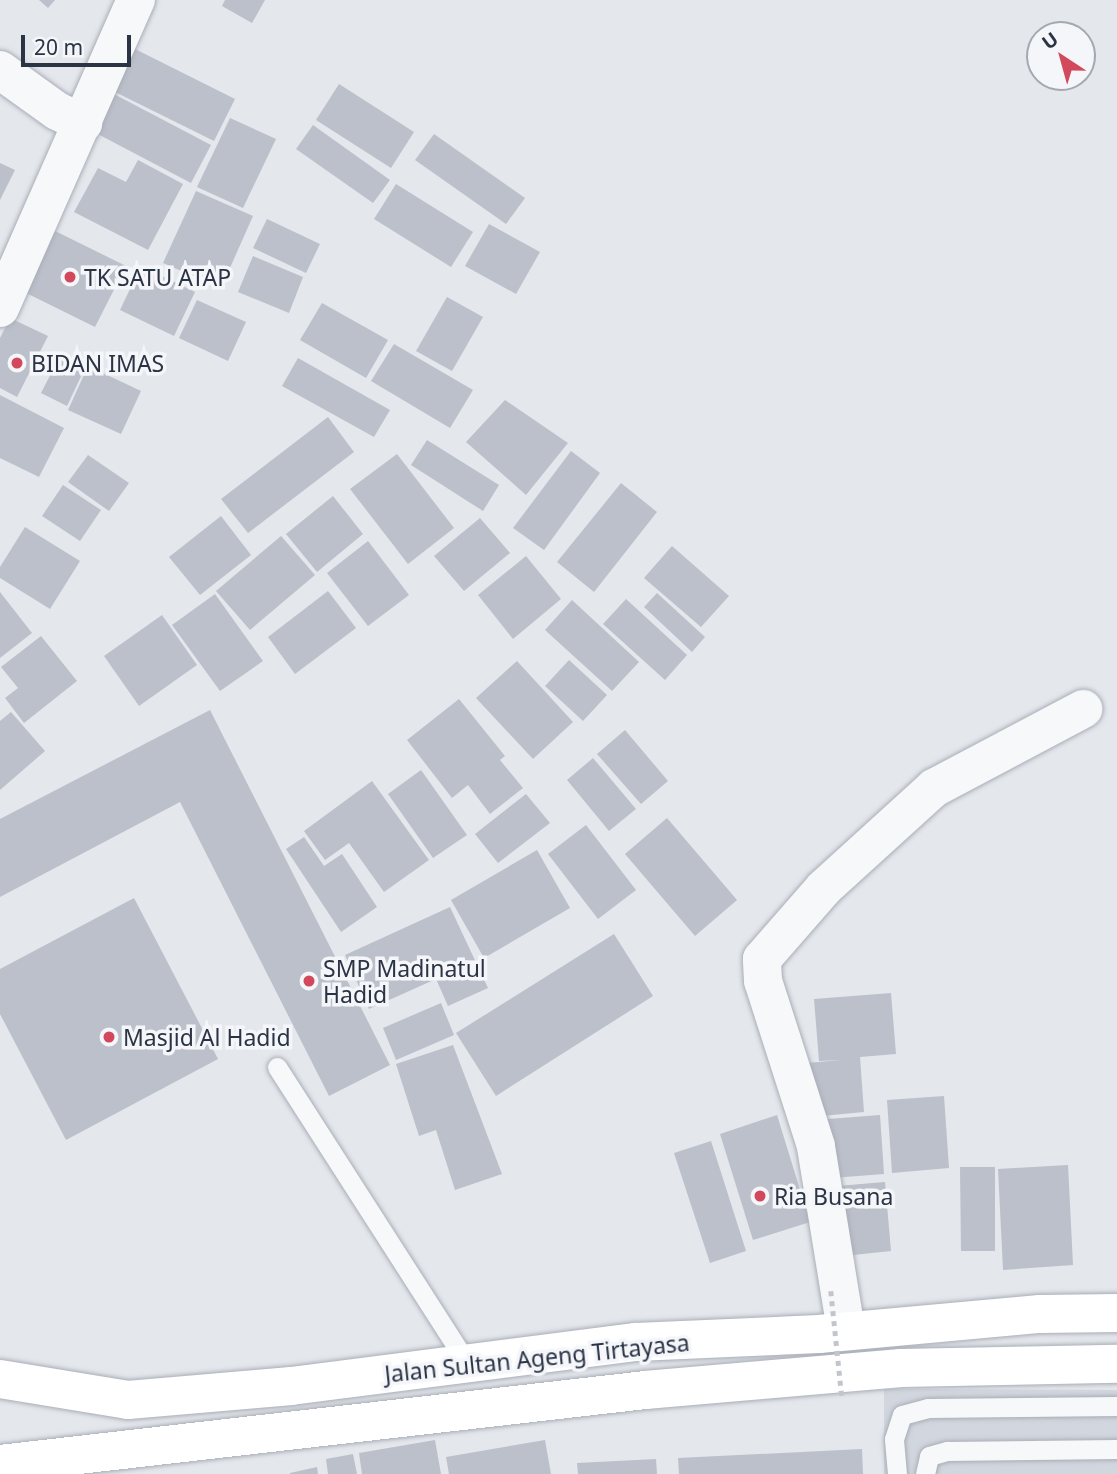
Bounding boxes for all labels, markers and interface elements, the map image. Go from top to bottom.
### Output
scale bar [24,21,135,65]
north arrow [1026,21,1096,91]
text: U [1036,26,1063,55]
text: 20 m [34,33,83,61]
place label: TK SATU ATAP [84,263,231,291]
marker: TK SATU ATAP [62,269,78,285]
place label: BIDAN IMAS [31,349,164,377]
marker: BIDAN IMAS [9,355,25,371]
place label: SMP Madinatul Hadid [323,954,486,1008]
marker: SMP Madinatul Hadid [301,973,317,989]
place label: Masjid Al Hadid [123,1023,291,1051]
marker: Masjid Al Hadid [101,1029,117,1045]
place label: Ria Busana [774,1182,893,1210]
marker: Ria Busana [752,1188,768,1204]
street label: Jalan Sultan Ageng Tirtayasa [383,1328,691,1388]

